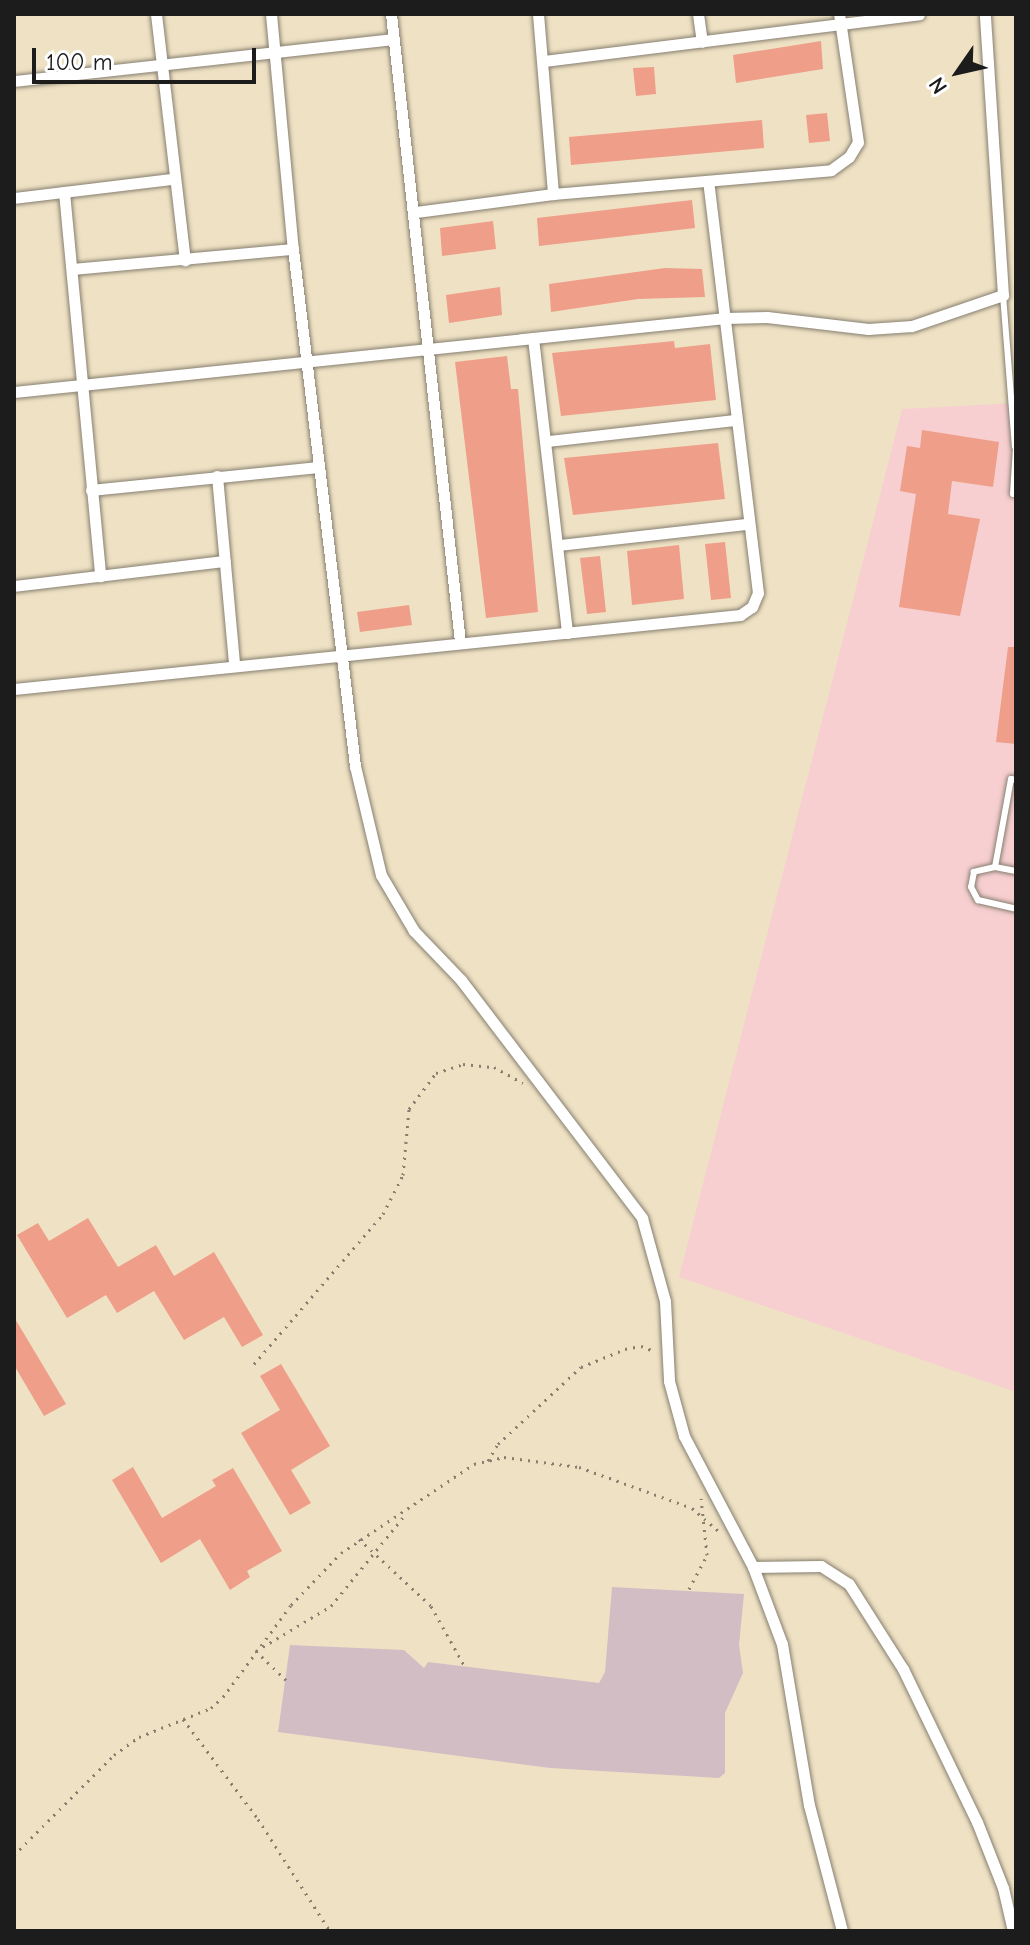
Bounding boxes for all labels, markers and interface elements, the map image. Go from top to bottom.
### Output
scale bar [36,32,260,82]
north arrow [918,32,998,112]
text: 100 m [46,48,113,76]
text: N [923,72,953,99]

